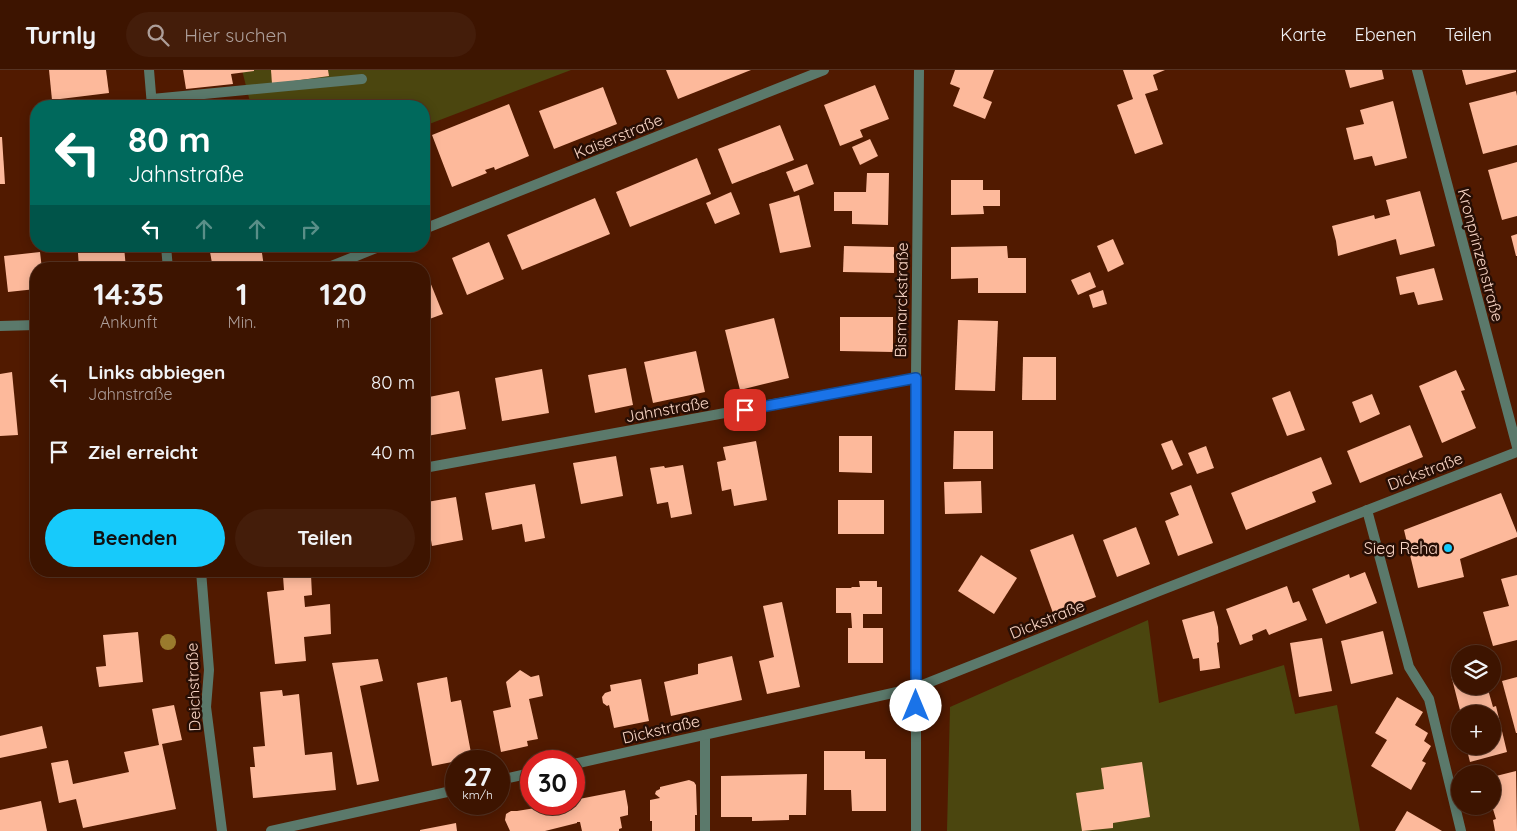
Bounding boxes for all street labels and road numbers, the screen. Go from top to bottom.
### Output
street label: Kaiserstraße [571,109,665,163]
street label: Kronprinzenstraße [1454,186,1508,324]
street label: Bismarckstraße [890,242,912,358]
street label: Jahnstraße [624,392,710,426]
street label: Dickstraße [1385,448,1465,494]
street label: Dickstraße [1007,595,1087,643]
street label: Deichstraße [181,642,205,732]
street label: Dickstraße [620,710,702,748]

